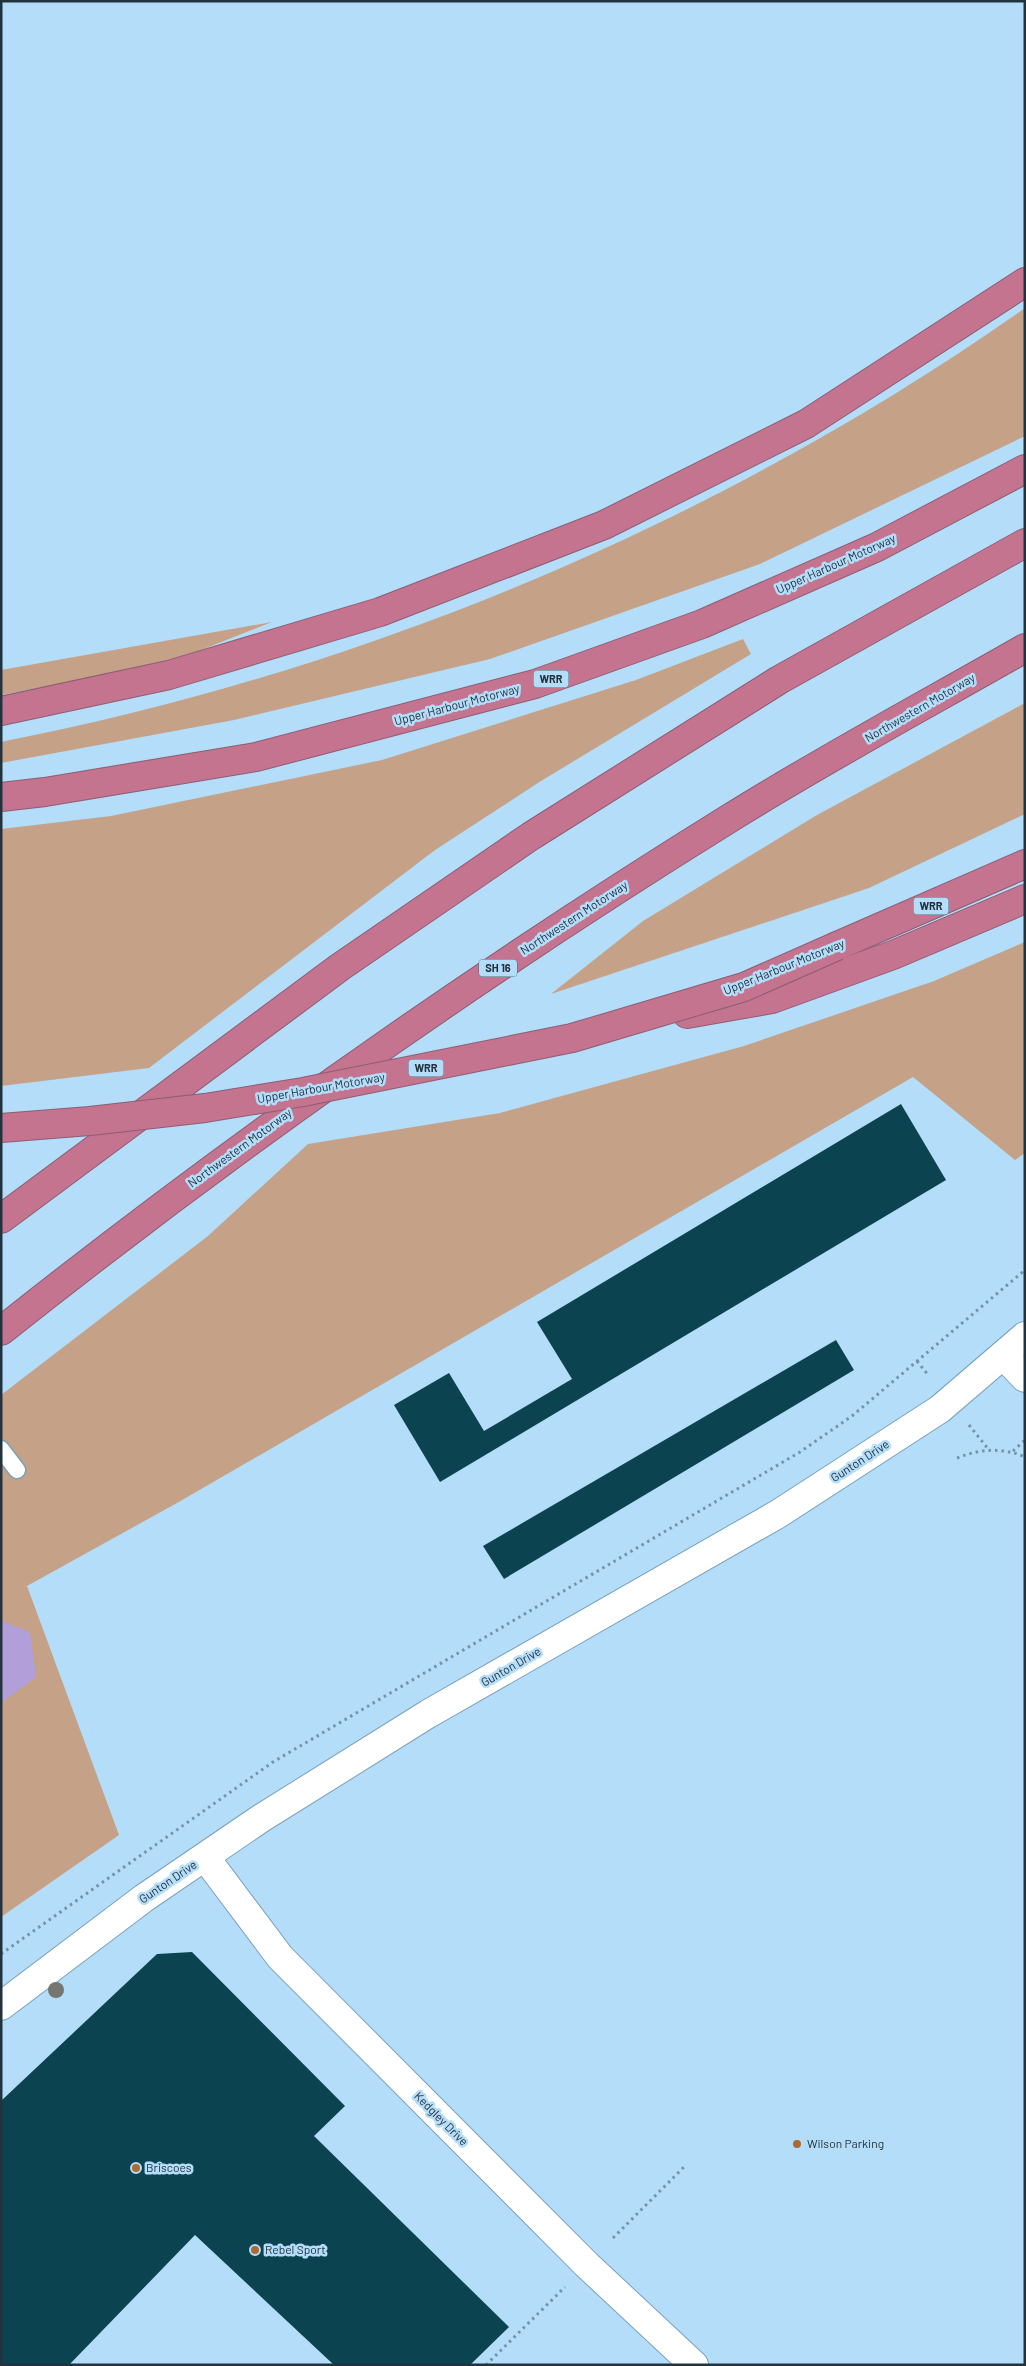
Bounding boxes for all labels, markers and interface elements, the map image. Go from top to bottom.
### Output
street label: Upper Harbour Motorway [774,530,898,596]
street label: Northwestern Motorway [862,670,977,744]
road number: WRR [534,671,568,688]
street label: Upper Harbour Motorway [392,680,521,728]
street label: Northwestern Motorway [517,877,630,957]
road number: WRR [914,898,948,914]
street label: Upper Harbour Motorway [721,935,847,997]
road number: SH 16 [479,960,517,976]
road number: WRR [408,1060,444,1076]
street label: Upper Harbour Motorway [256,1069,386,1105]
street label: Northwestern Motorway [185,1105,294,1190]
street label: Gunton Drive [828,1436,891,1484]
street label: Gunton Drive [478,1643,543,1689]
street label: Gunton Drive [136,1857,199,1906]
street label: Kedgley Drive [412,2089,471,2148]
place label: Wilson Parking [807,2136,884,2150]
marker: Wilson Parking [791,2138,803,2150]
place label: Briscoes [146,2160,192,2174]
marker: Briscoes [130,2162,142,2174]
place label: Rebel Sport [265,2242,326,2256]
marker: Rebel Sport [249,2244,261,2256]

